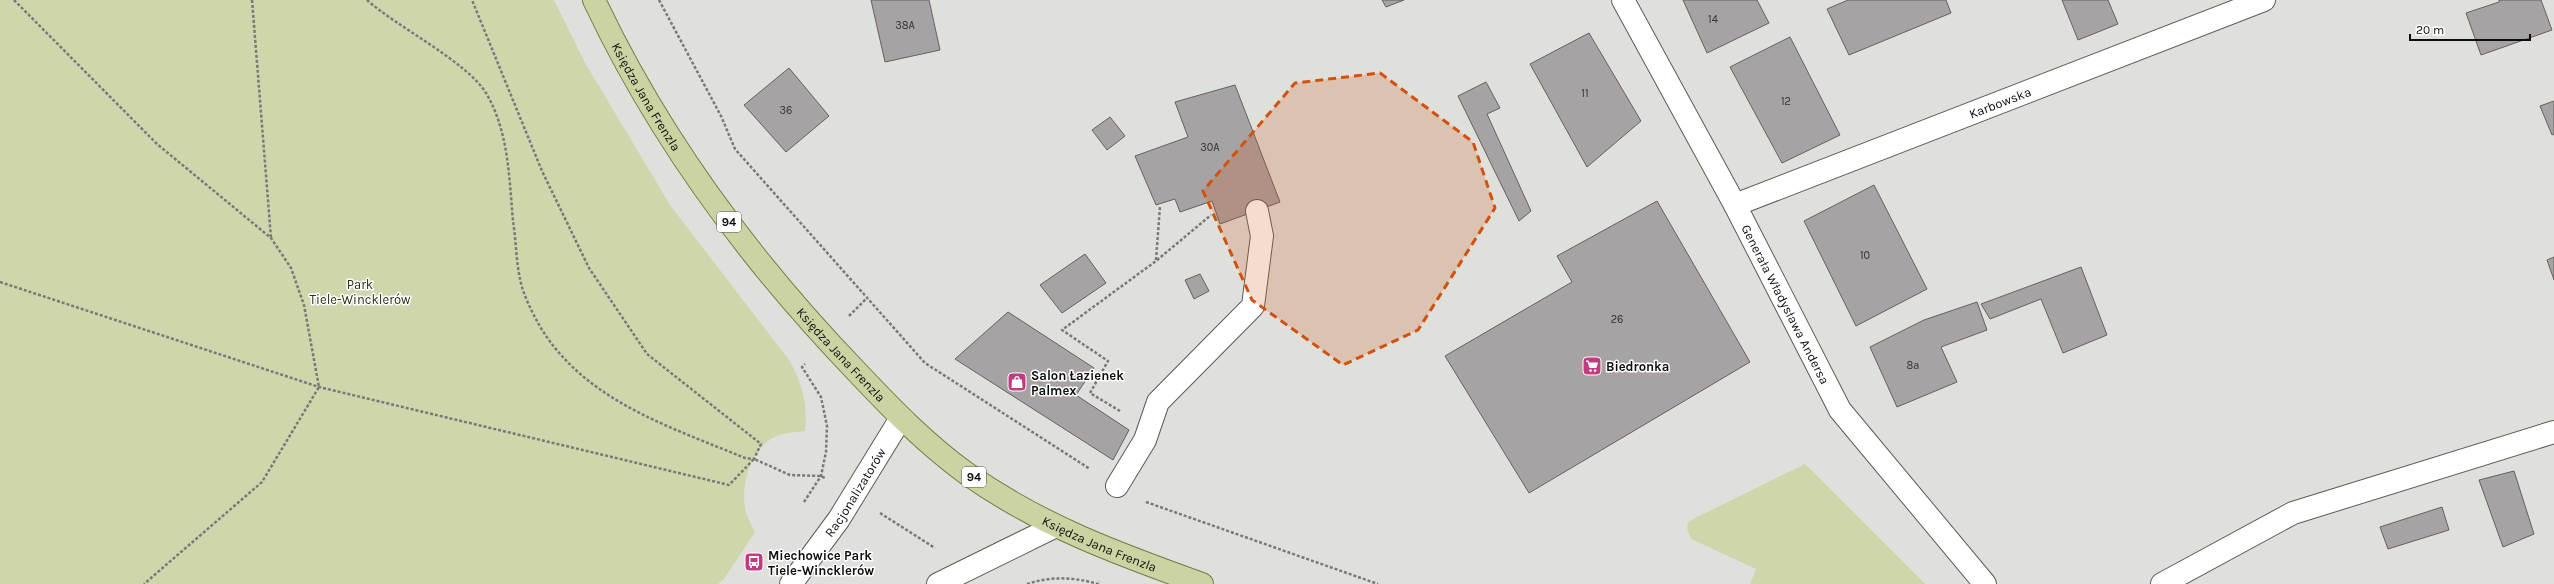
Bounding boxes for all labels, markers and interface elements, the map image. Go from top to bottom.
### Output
house number: 14 [1708,13,1718,26]
scale bar [2410,16,2530,42]
house number: 38A [895,19,915,32]
text: 20 m [2416,23,2444,37]
street label: Księdza Jana Frenzla [609,40,684,154]
street label: Karbowska [1967,84,2033,121]
house number: 11 [1581,87,1589,100]
house number: 12 [1781,95,1791,108]
house number: 36 [780,104,792,117]
house number: 30A [1200,141,1220,154]
road number: 94 [717,212,741,232]
street label: Generała Władysława Andersa [1739,222,1833,387]
house number: 10 [1860,249,1870,262]
park label: Park Tiele-Wincklerów [310,277,411,307]
street label: Księdza Jana Frenzla [794,304,889,405]
house number: 26 [1611,313,1623,326]
supermarket icon: Biedronka [1581,355,1603,377]
place label: Biedronka [1606,359,1669,374]
house number: 8a [1907,359,1919,372]
place label: Salon Łazienek Palmex [1031,368,1124,398]
shop icon: Salon Łazienek Palmex [1006,371,1028,393]
street label: Racjonalizatorów [821,444,889,539]
road number: 94 [962,467,986,487]
street label: Księdza Jana Frenzla [1040,513,1159,574]
place label: Miechowice Park Tiele-Wincklerów [768,548,874,578]
bus stop icon: Miechowice Park Tiele-Wincklerów [743,551,765,573]

